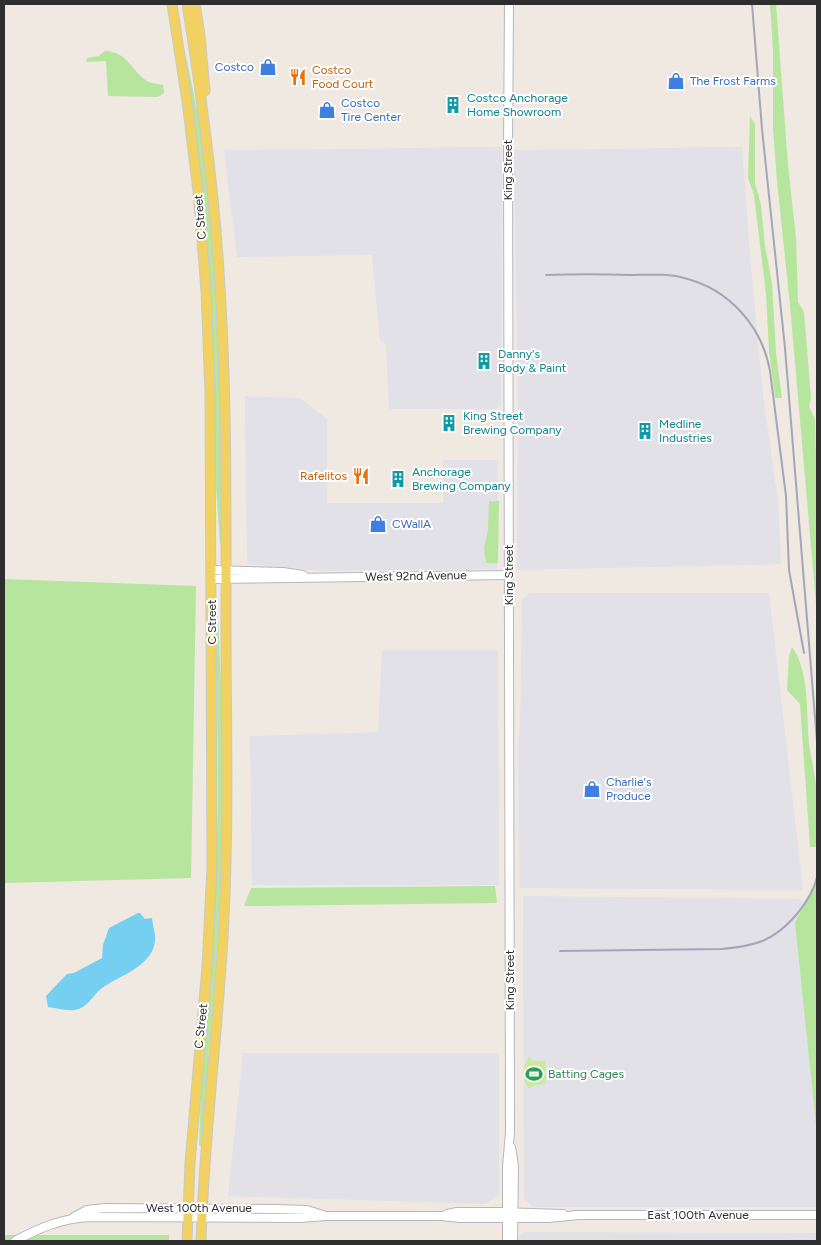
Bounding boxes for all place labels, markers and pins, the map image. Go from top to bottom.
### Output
shop icon: Costco [258,57,278,77]
place label: Costco [215,60,254,74]
place label: Costco Food Court [312,63,374,91]
restaurant icon: Costco Food Court [288,67,308,87]
shop icon: The Frost Farms [666,71,686,91]
place label: The Frost Farms [690,74,776,88]
place label: Costco Anchorage Home Showroom [467,91,568,119]
building icon: Costco Anchorage Home Showroom [443,95,463,115]
place label: Costco Tire Center [341,96,401,124]
shop icon: Costco Tire Center [317,100,337,120]
place label: Danny's Body & Paint [498,347,567,375]
building icon: Danny's Body & Paint [474,351,494,371]
place label: King Street Brewing Company [463,409,562,437]
building icon: King Street Brewing Company [439,413,459,433]
place label: Medline Industries [659,417,712,445]
building icon: Medline Industries [635,421,655,441]
place label: Anchorage Brewing Company [412,465,511,493]
restaurant icon: Rafelitos [351,466,371,486]
place label: Rafelitos [300,469,347,483]
building icon: Anchorage Brewing Company [388,469,408,489]
shop icon: CWallA [368,514,388,534]
place label: CWallA [392,517,431,531]
place label: Charlie's Produce [606,775,652,803]
shop icon: Charlie's Produce [582,779,602,799]
sports icon: Batting Cages [524,1064,544,1084]
place label: Batting Cages [548,1067,624,1081]

